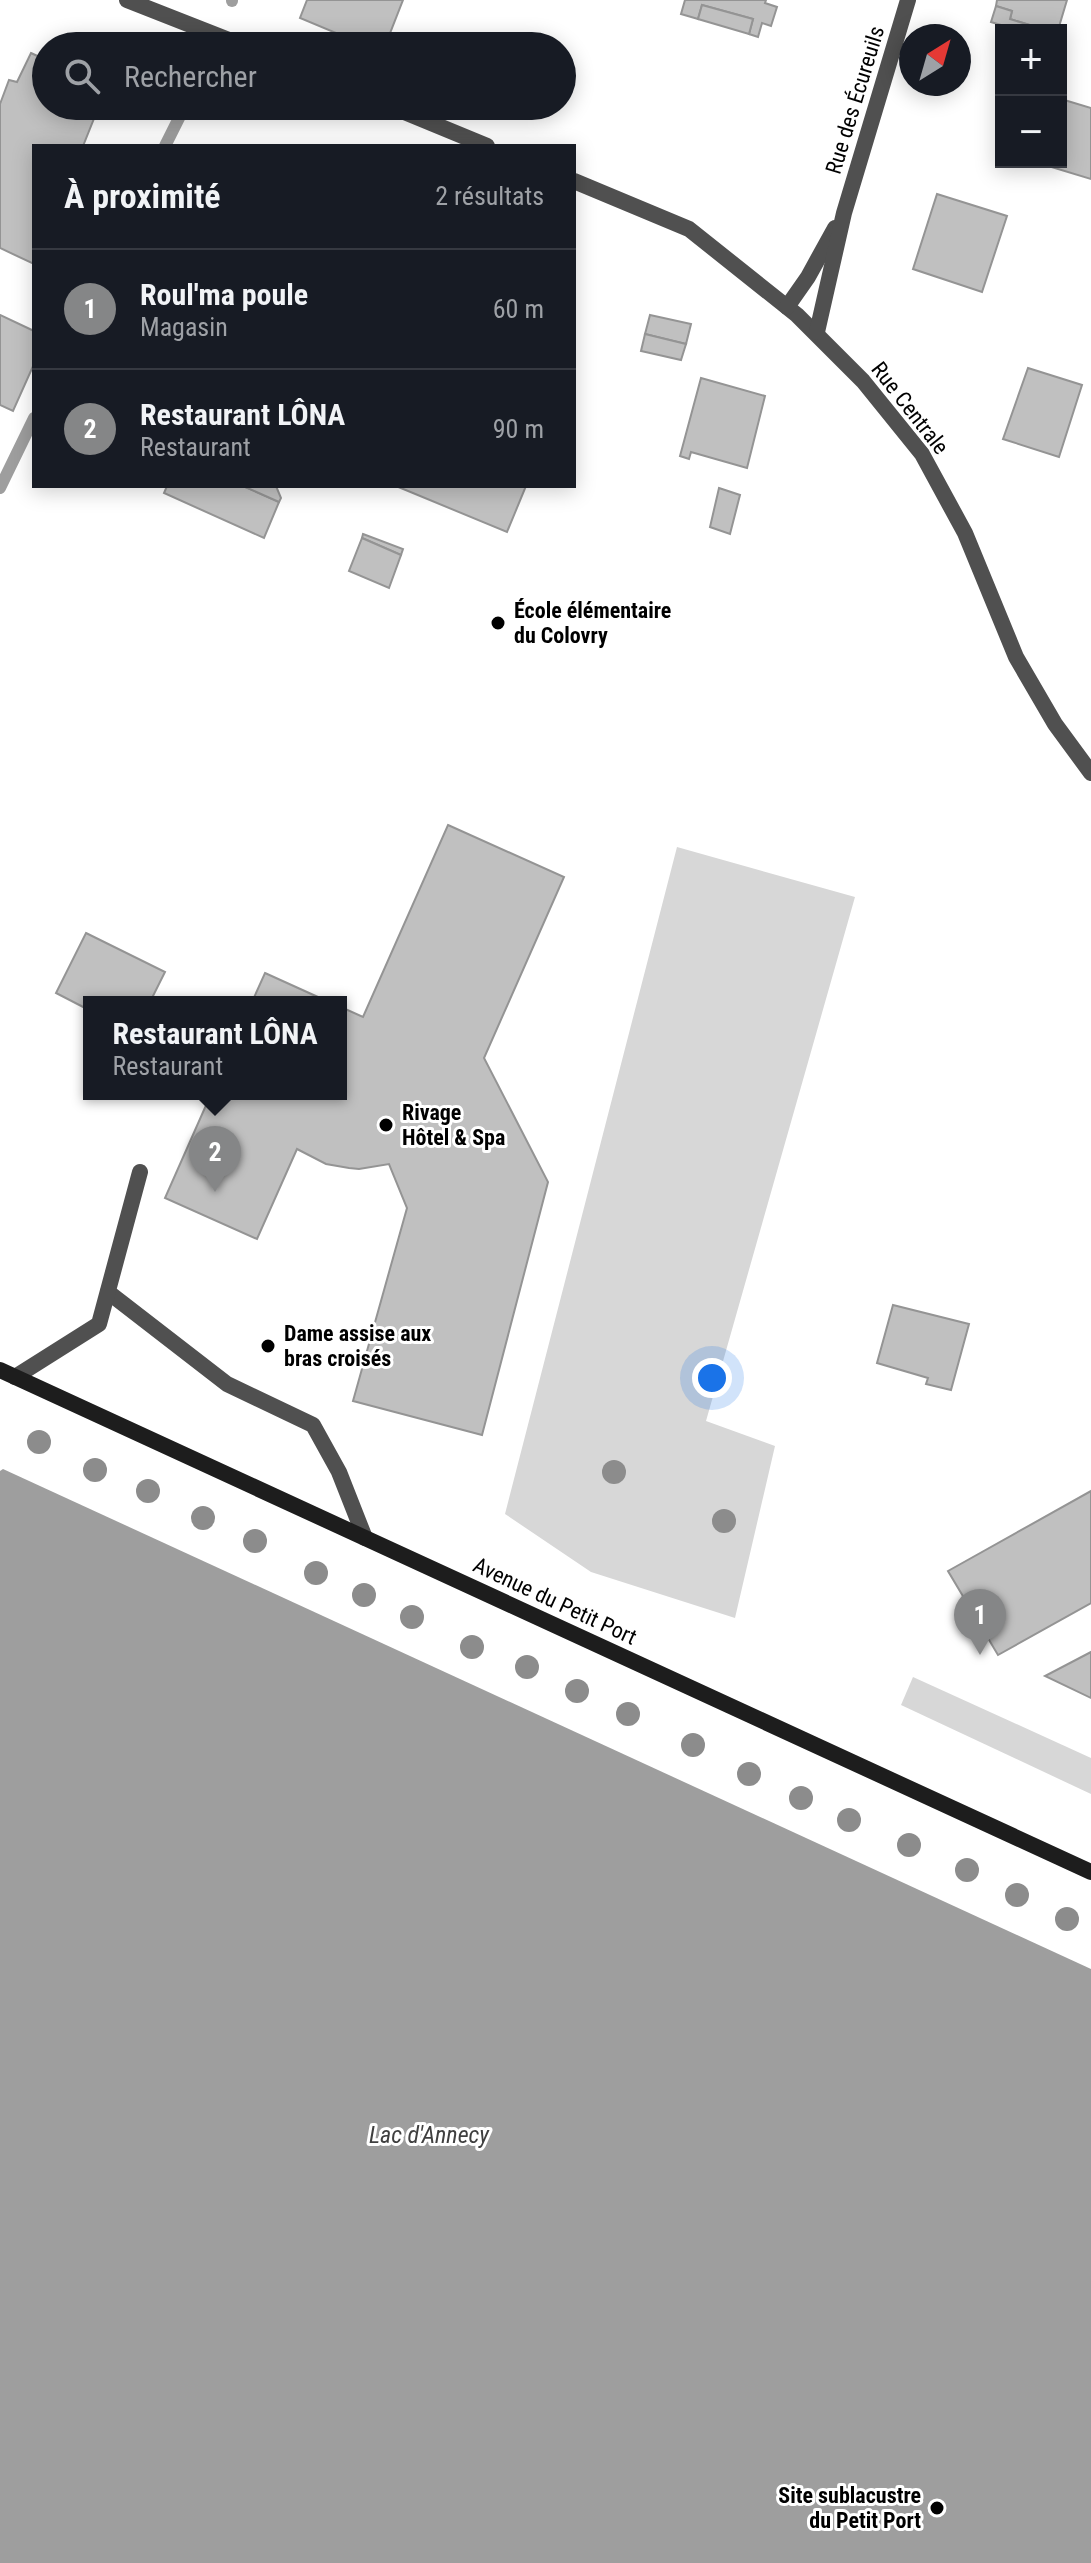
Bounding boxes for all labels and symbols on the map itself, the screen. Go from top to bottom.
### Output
street label: Rue des Écureuils [821,23,889,177]
north arrow [899,24,971,96]
street label: Rue Centrale [866,357,954,459]
place label: École élémentaire du Colovry [514,598,671,648]
marker: École élémentaire du Colovry [489,614,507,632]
place label: Rivage Hôtel & Spa [402,1100,505,1150]
marker: Rivage Hôtel & Spa [377,1116,395,1134]
pin: 2 [189,1126,241,1192]
place label: Dame assise aux bras croisés [284,1321,431,1371]
marker: Dame assise aux bras croisés [259,1337,277,1355]
your location [692,1358,732,1398]
street label: Avenue du Petit Port [469,1552,641,1650]
pin: 1 [954,1589,1006,1655]
water label: Lac d'Annecy [369,2121,490,2149]
place label: Site sublacustre du Petit Port [778,2483,921,2533]
marker: Site sublacustre du Petit Port [928,2499,946,2517]

